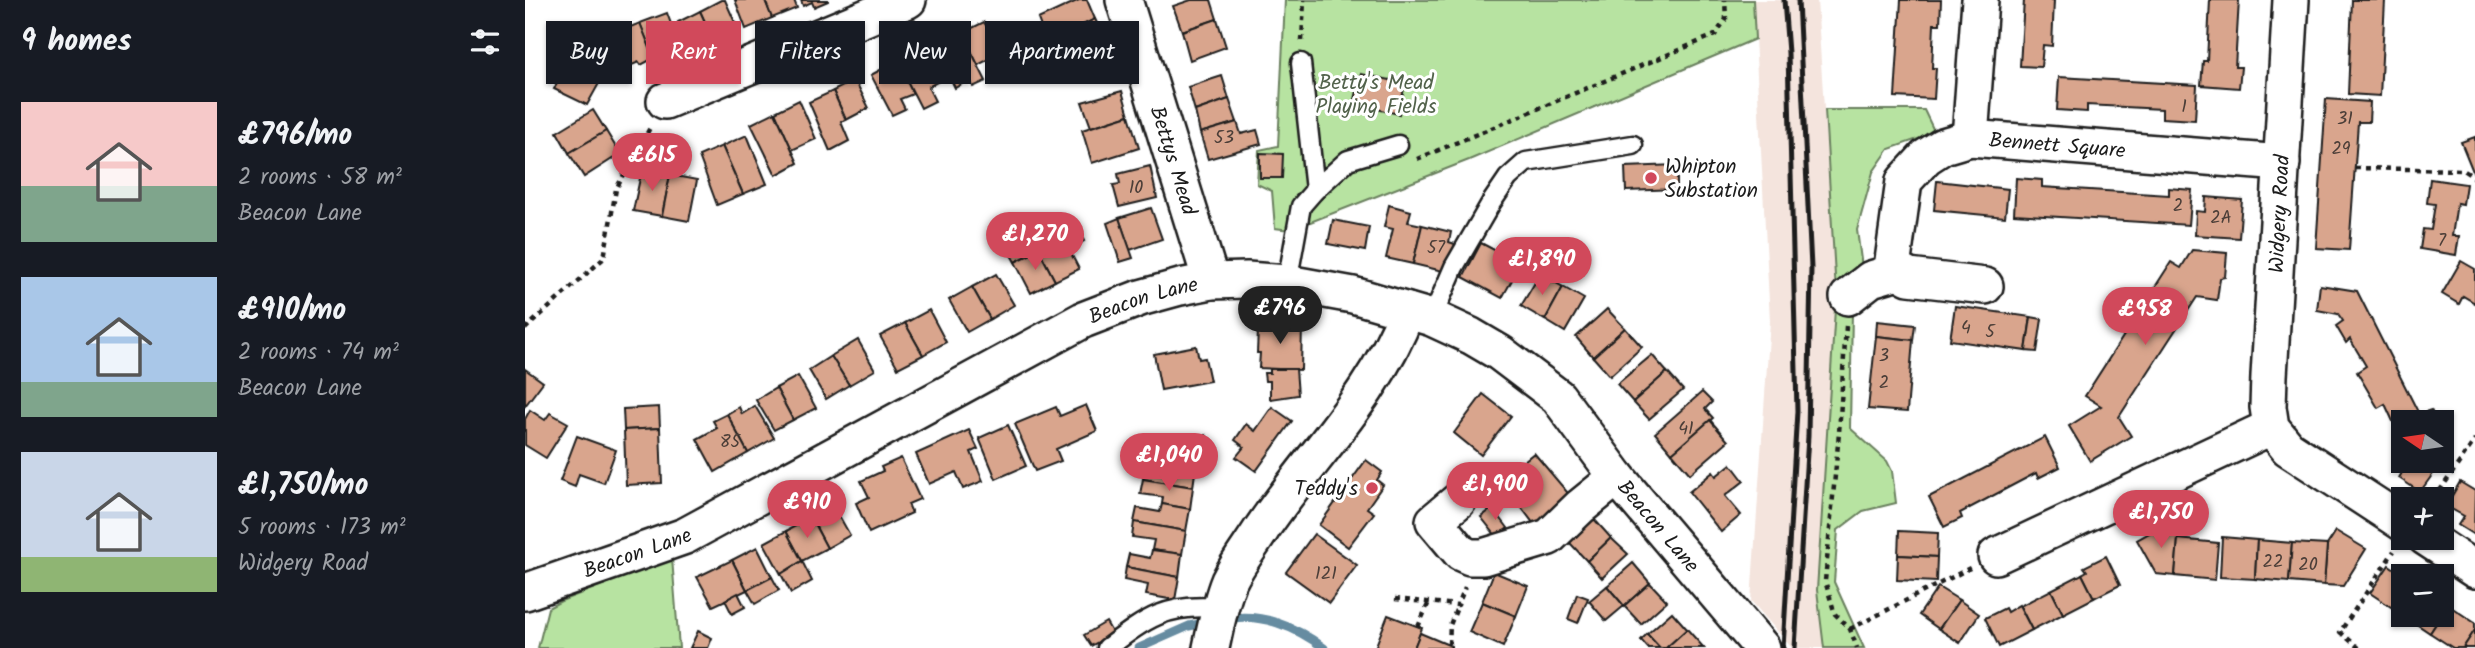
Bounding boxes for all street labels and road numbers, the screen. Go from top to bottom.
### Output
street label: Bettys Mead [1140,102,1205,220]
street label: Bennett Square [1988,125,2127,168]
street label: Widgery Road [2261,153,2300,274]
street label: Beacon Lane [1084,269,1201,334]
street label: Beacon Lane [1608,473,1707,581]
street label: Beacon Lane [579,520,699,588]

